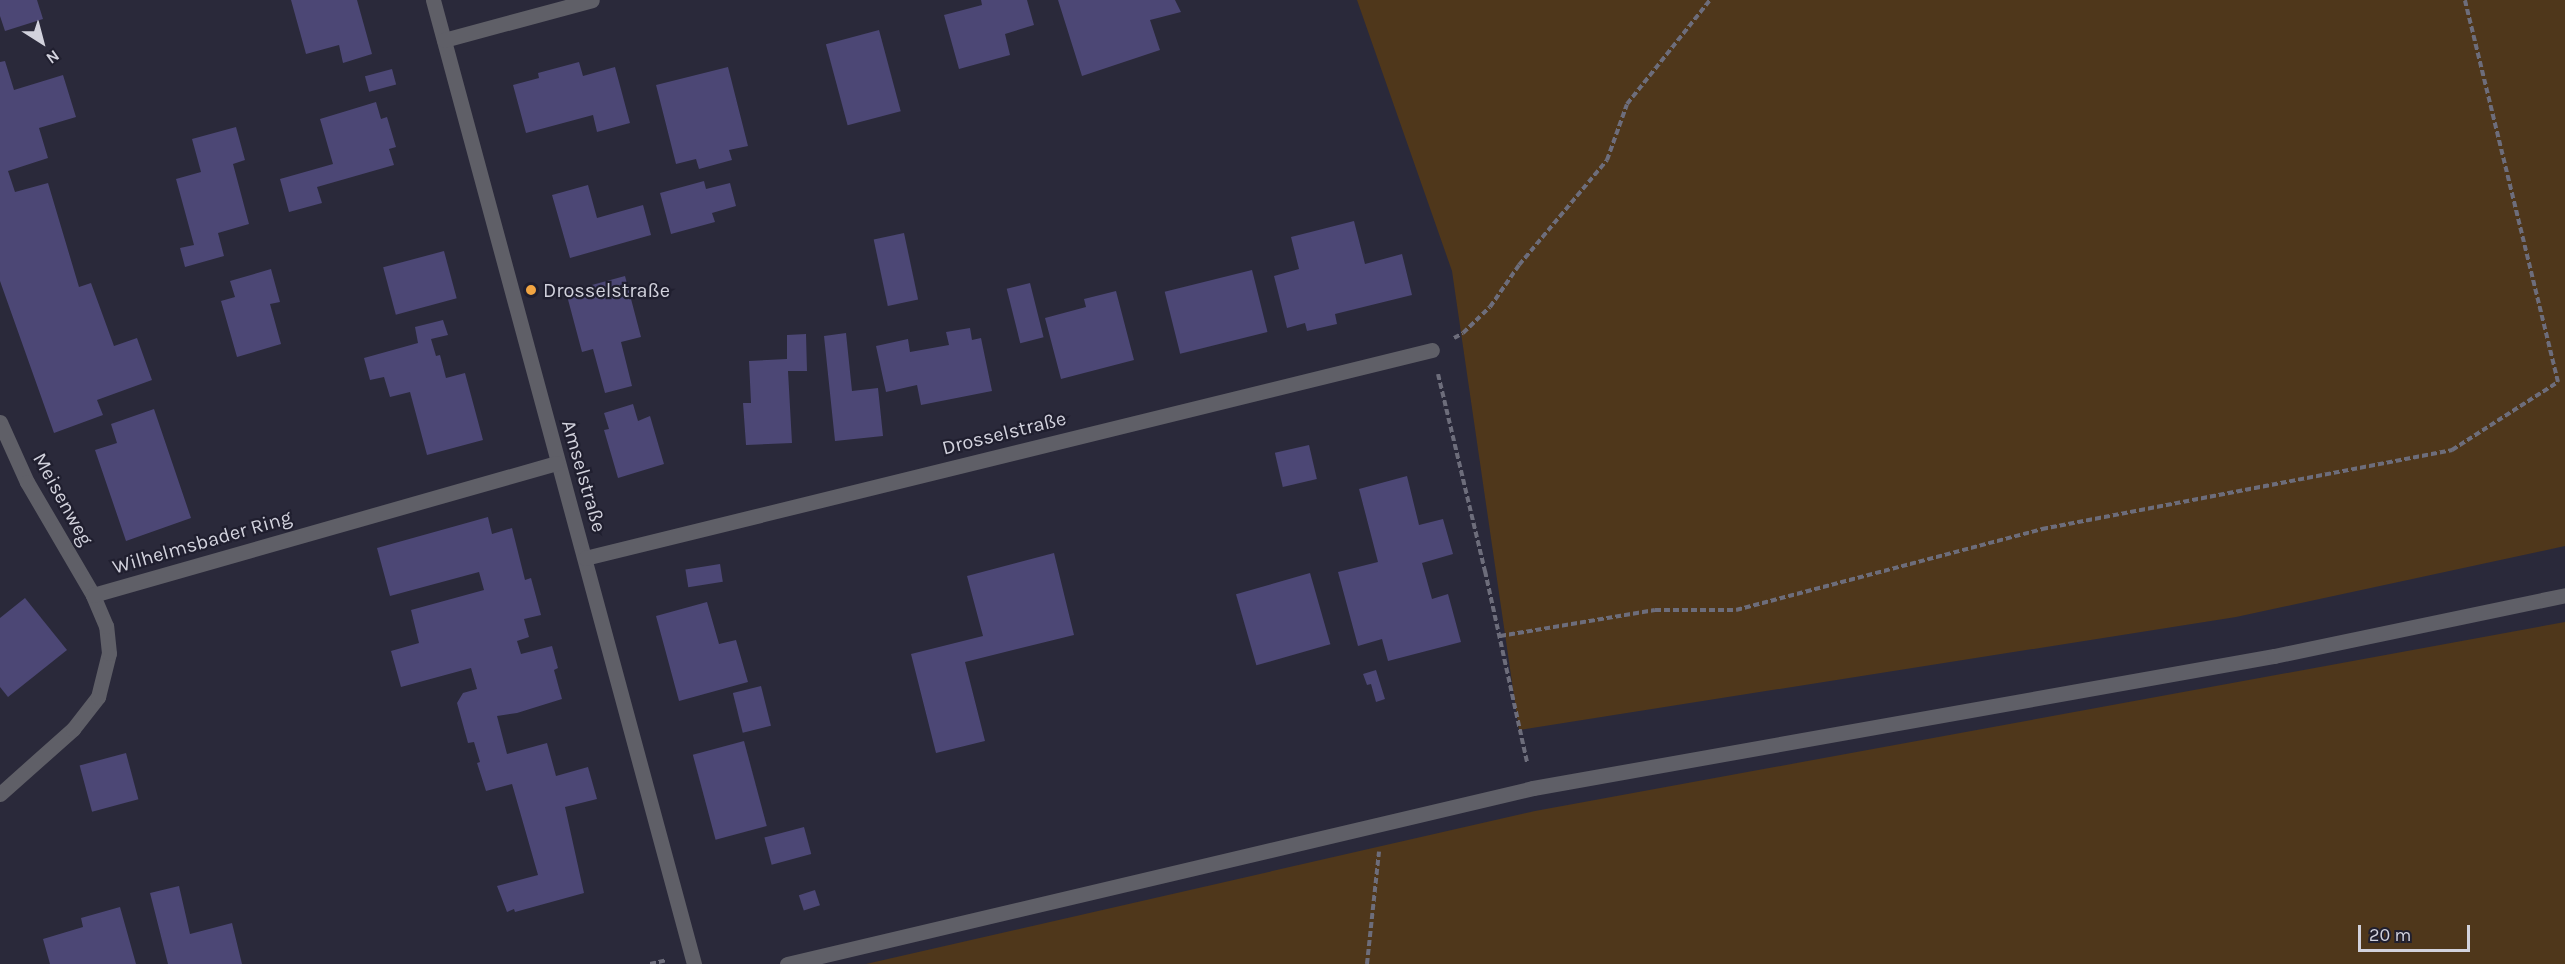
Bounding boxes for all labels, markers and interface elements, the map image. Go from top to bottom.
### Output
north arrow [12,12,72,72]
text: N [43,46,63,68]
place label: Drosselstraße [543,278,670,302]
marker: Drosselstraße [524,283,538,297]
street label: Drosselstraße [939,406,1069,460]
street label: Amselstraße [557,417,611,535]
street label: Meisenweg [28,449,98,549]
street label: Wilhelmsbader Ring [110,505,294,579]
scale bar [2361,913,2474,951]
text: 20 m [2369,924,2411,946]

